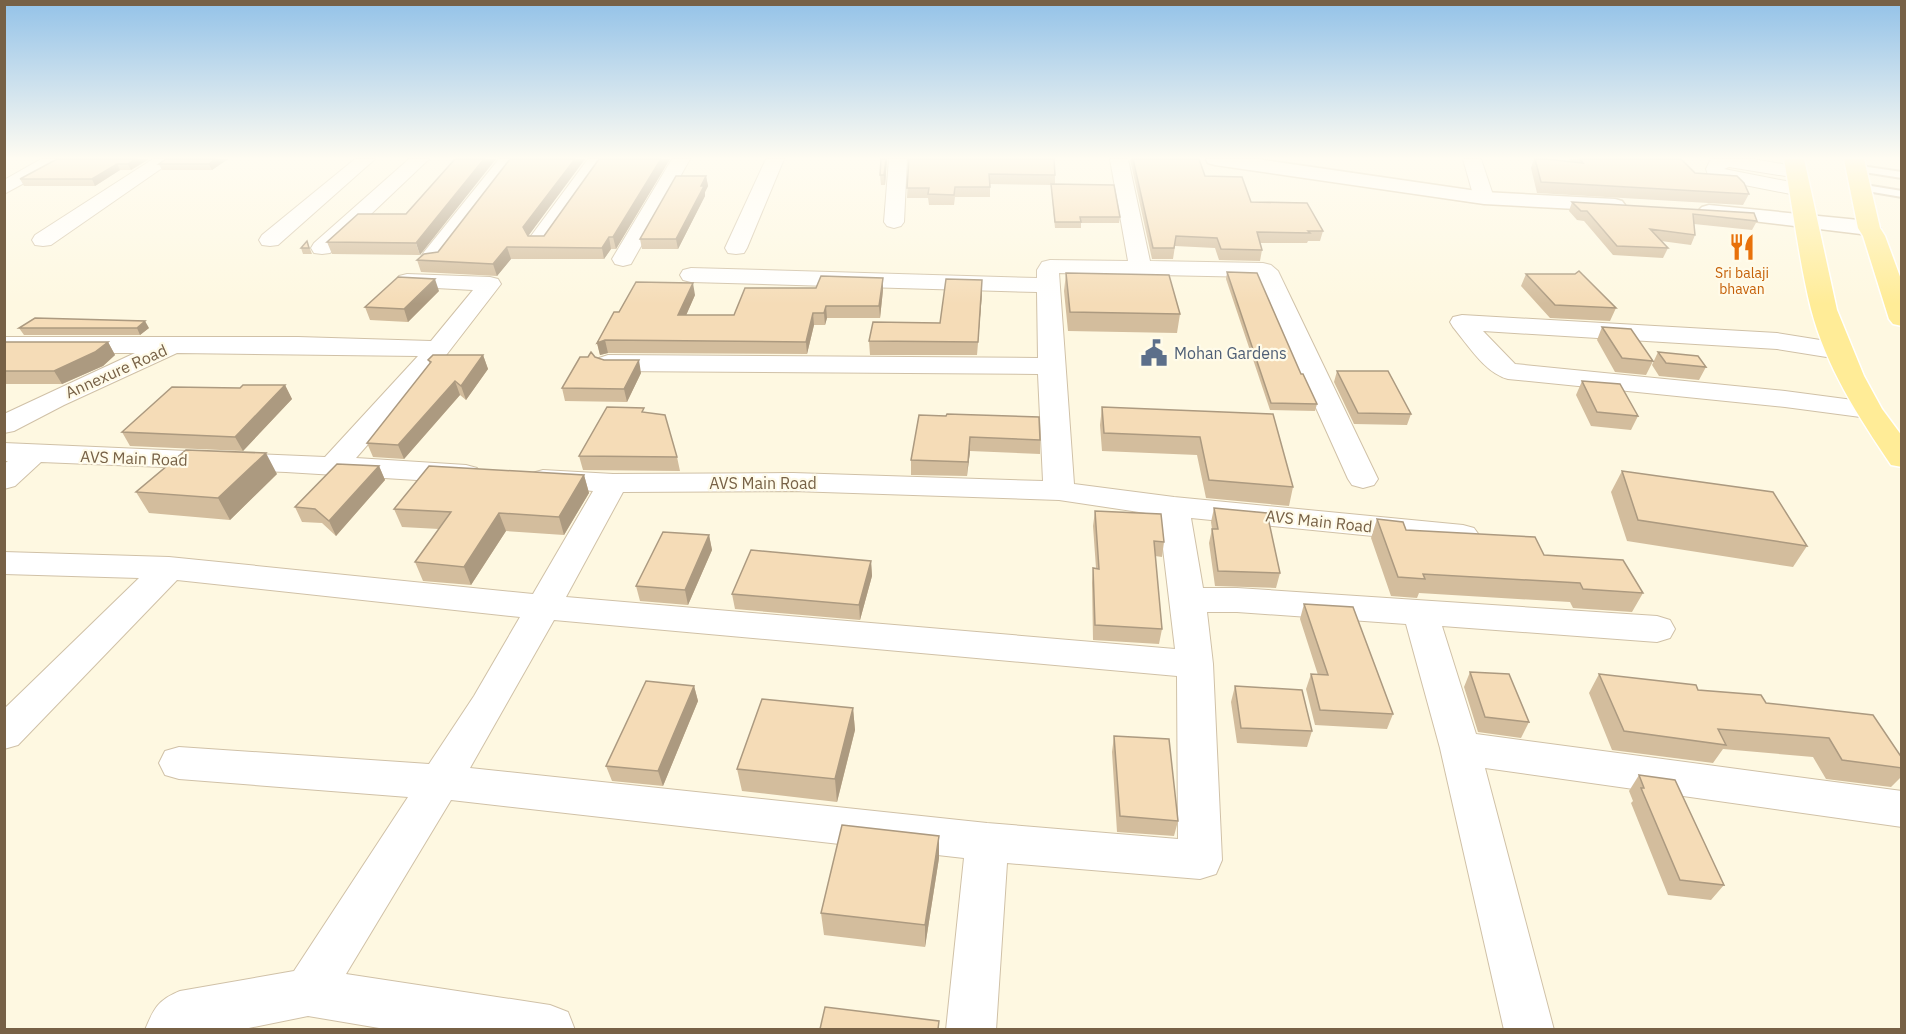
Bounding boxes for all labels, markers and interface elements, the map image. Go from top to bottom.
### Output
restaurant icon: Sri balaji bhavan [1727,232,1757,262]
place label: Sri balaji bhavan [1715,264,1769,298]
public building icon: Mohan Gardens [1139,338,1169,368]
street label: Annexure Road [62,340,170,402]
place label: Mohan Gardens [1174,343,1287,363]
street label: AVS Main Road [80,446,188,470]
street label: AVS Main Road [709,473,817,493]
street label: AVS Main Road [1265,505,1373,537]

